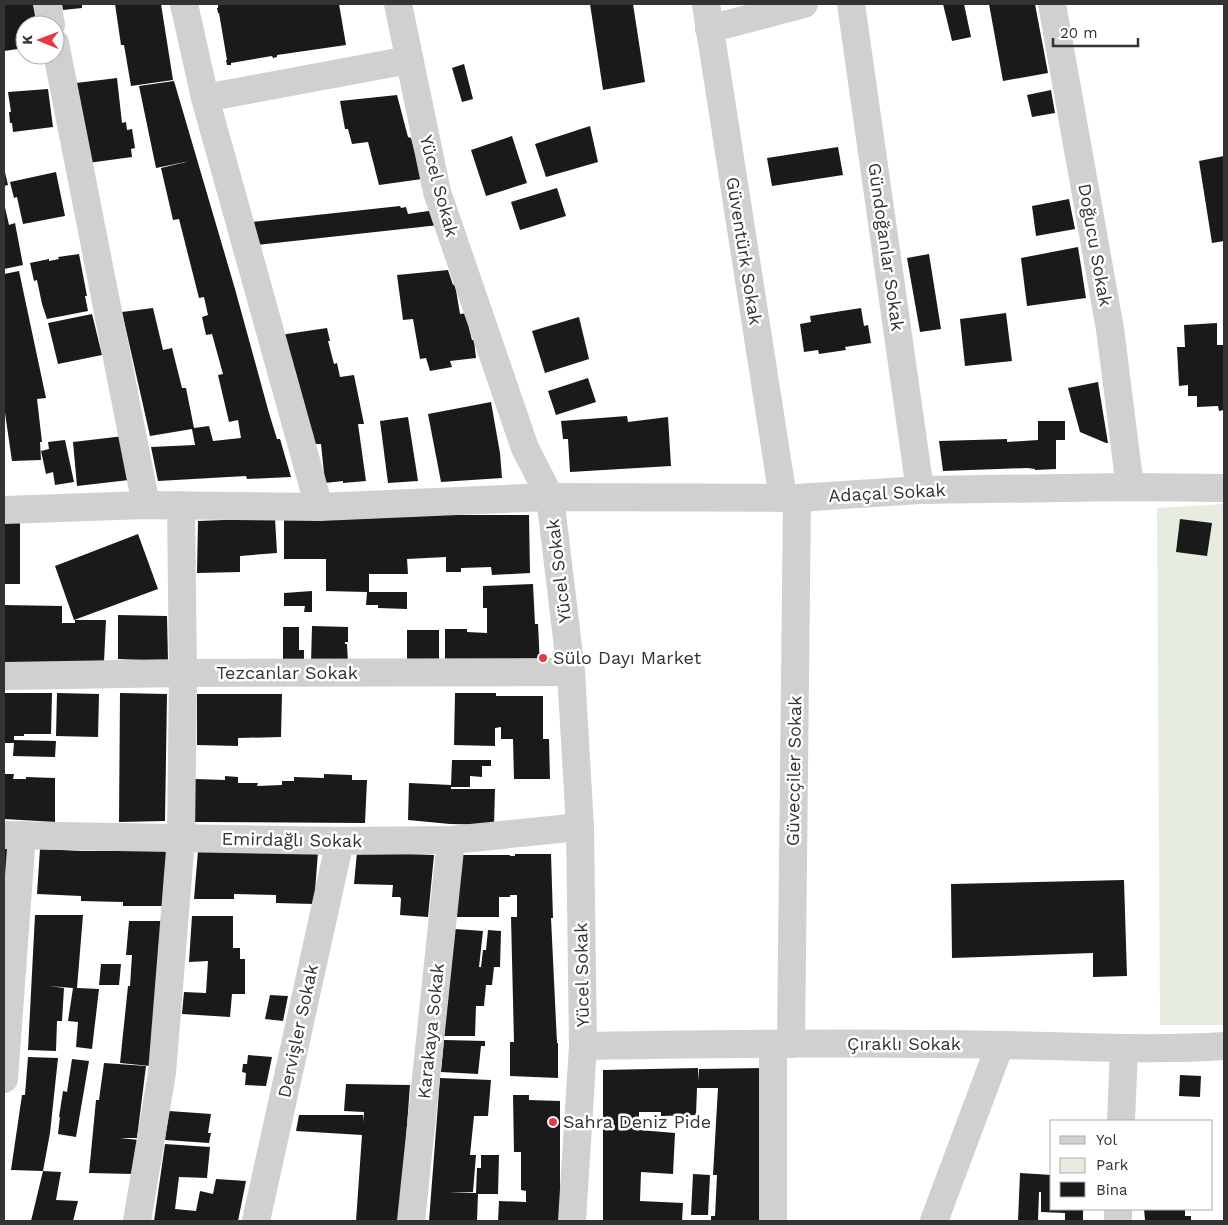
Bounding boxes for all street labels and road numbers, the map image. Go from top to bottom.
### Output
street label: Yücel Sokak [416,133,463,239]
street label: Gündoğanlar Sokak [864,161,909,332]
street label: Güventürk Sokak [722,175,767,326]
street label: Doğucu Sokak [1074,182,1117,308]
street label: Adaçal Sokak [828,479,946,506]
street label: Yücel Sokak [542,518,575,624]
street label: Tezcanlar Sokak [216,662,358,683]
street label: Güvecçiler Sokak [782,696,805,846]
street label: Emirdağlı Sokak [221,828,363,851]
street label: Yücel Sokak [570,922,593,1028]
street label: Dervişler Sokak [273,962,322,1100]
street label: Karakaya Sokak [413,962,448,1100]
street label: Çıraklı Sokak [847,1033,961,1054]

